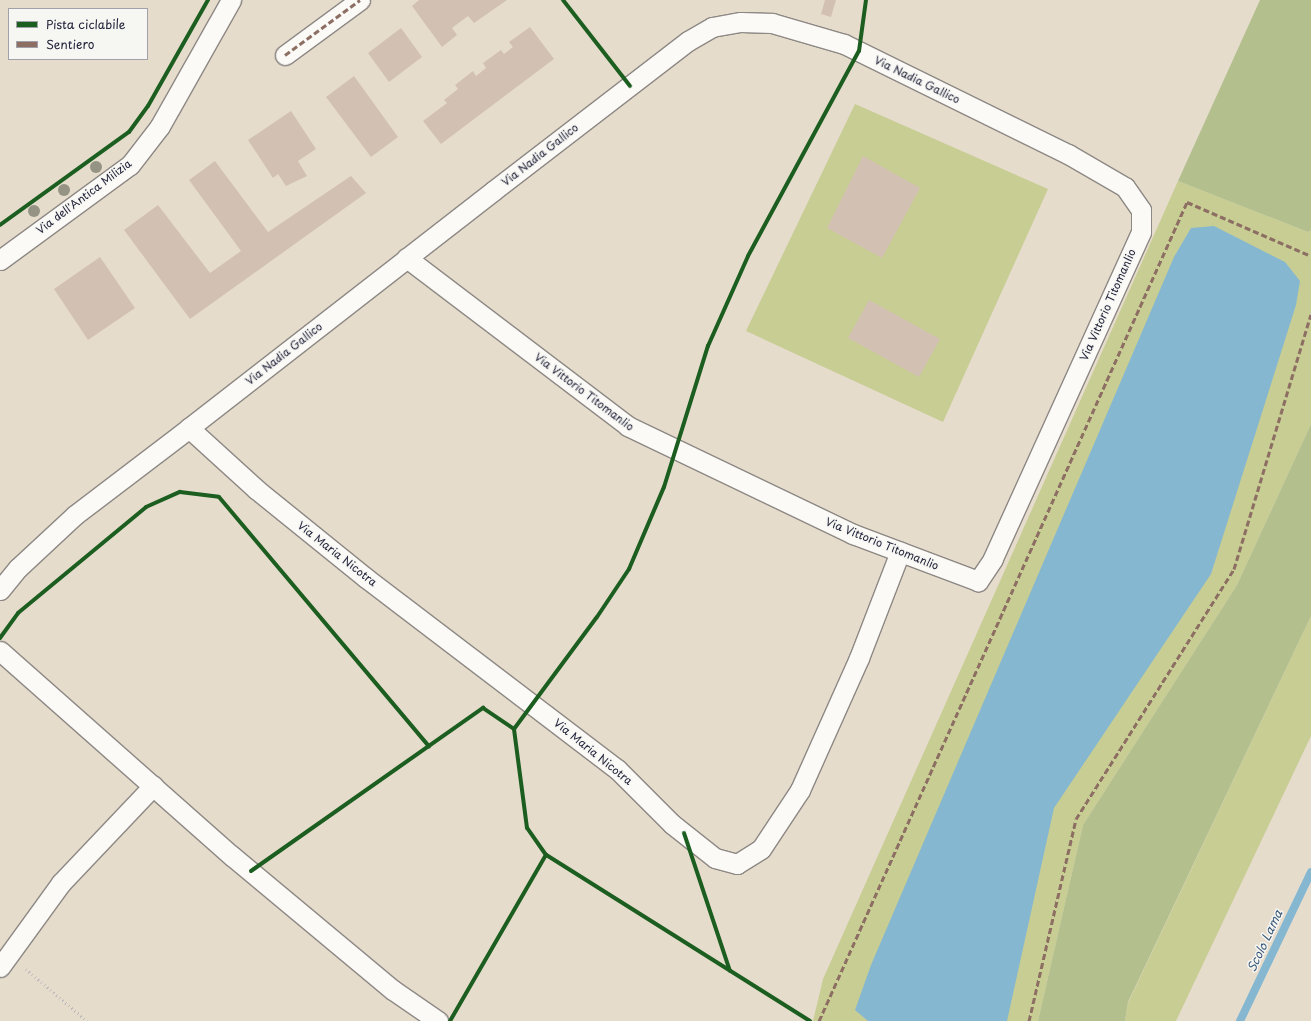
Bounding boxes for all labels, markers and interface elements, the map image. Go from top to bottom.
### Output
legend [8,8,148,60]
text: Pista ciclabile [46,15,126,33]
text: Sentiero [46,35,95,53]
street label: Via Nadia Gallico [872,54,962,106]
street label: Via Nadia Gallico [499,121,581,189]
street label: Via dell'Antica Milizia [34,157,134,237]
street label: Via Vittorio Titomanlio [1077,247,1139,363]
street label: Via Nadia Gallico [243,320,325,388]
street label: Via Vittorio Titomanlio [532,350,636,434]
street label: Via Vittorio Titomanlio [824,515,940,573]
street label: Via Maria Nicotra [295,519,379,589]
street label: Via Maria Nicotra [551,717,635,787]
water label: Scolo Lama [1244,908,1286,974]

